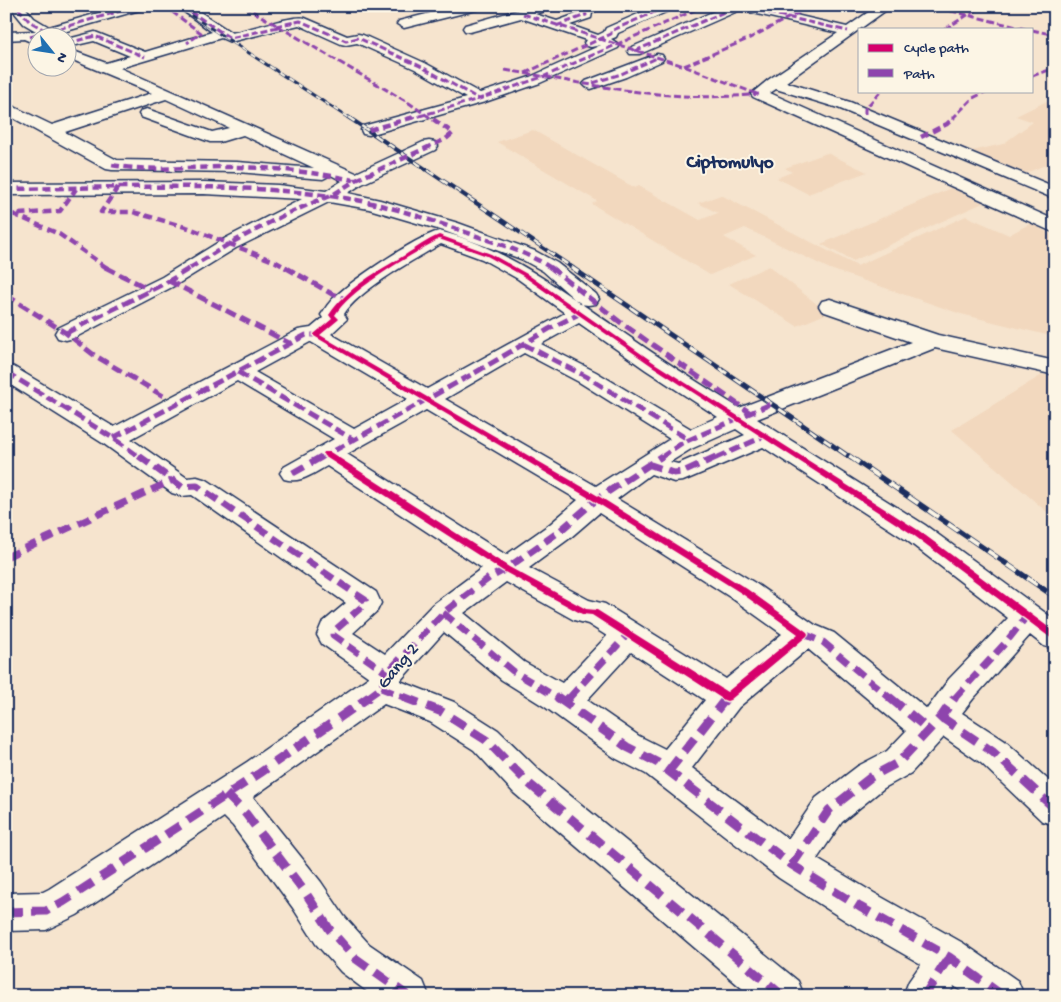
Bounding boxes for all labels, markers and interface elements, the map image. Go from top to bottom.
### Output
north arrow [28,28,78,78]
legend [858,28,1034,92]
text: Cycle path [904,40,969,58]
text: N [51,49,71,65]
text: Path [903,66,935,84]
district label: Ciptomulyo [685,152,774,175]
street label: Gang 2 [374,639,424,694]

